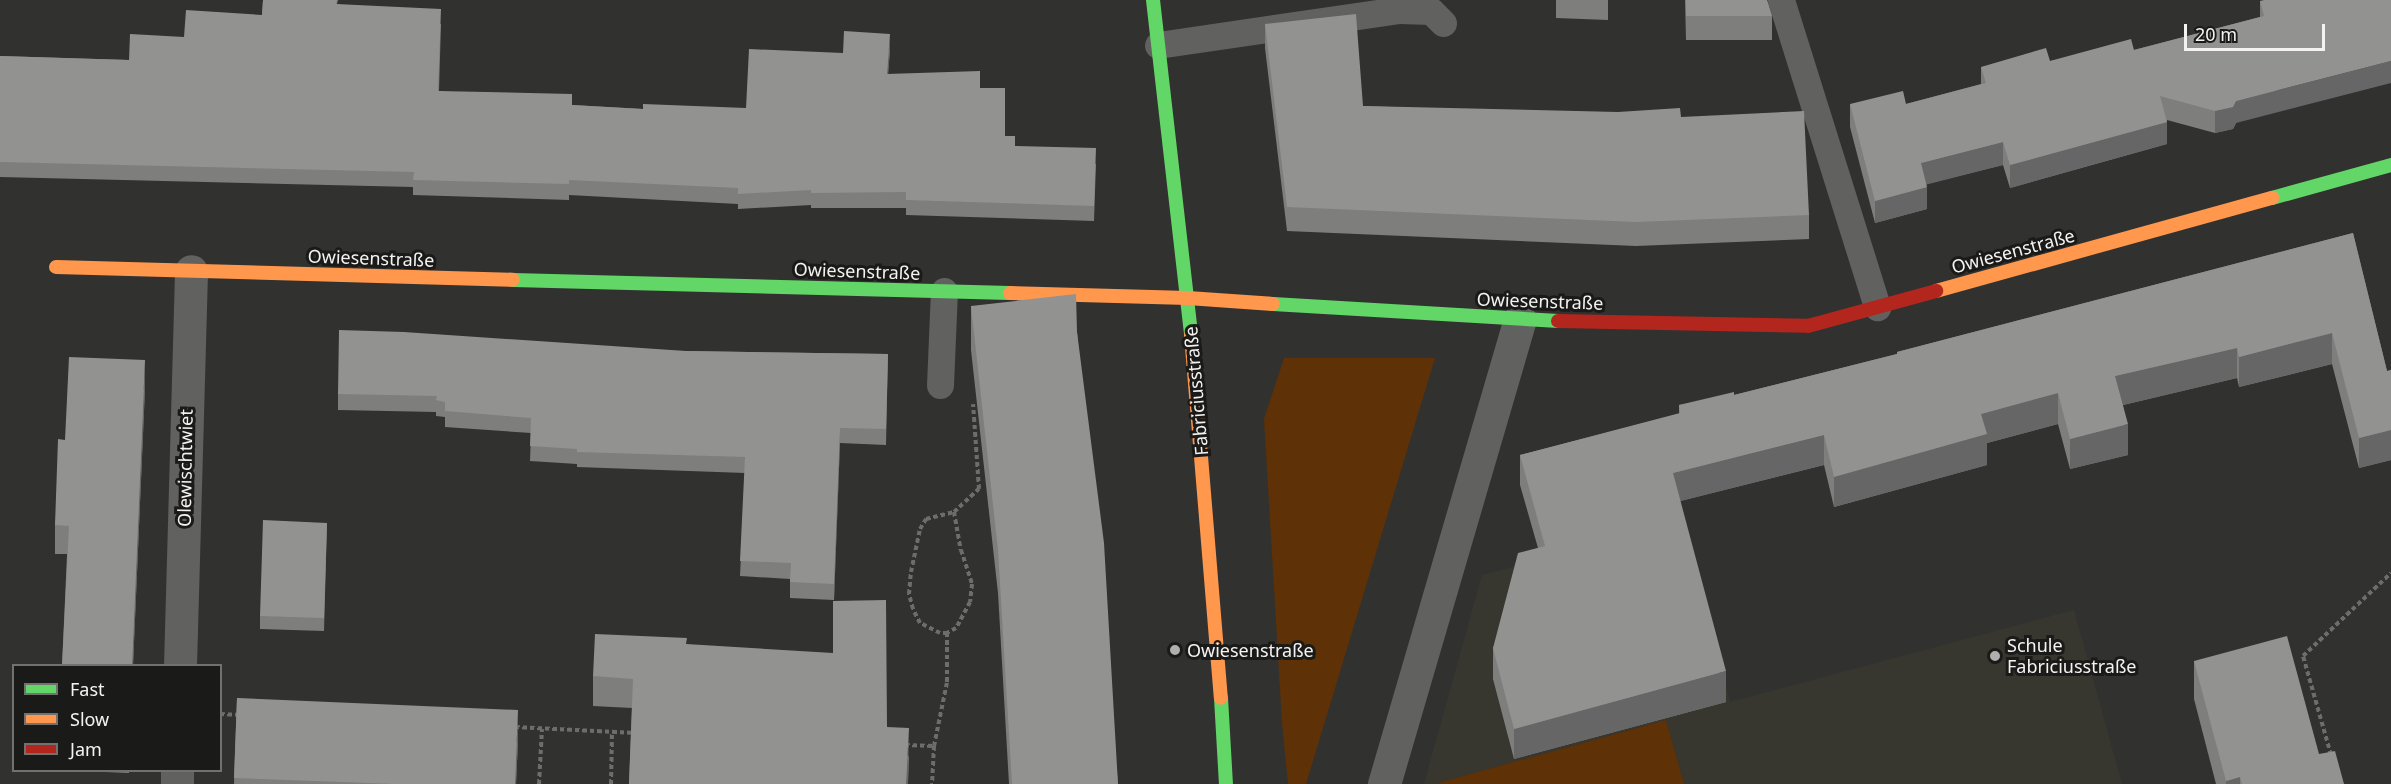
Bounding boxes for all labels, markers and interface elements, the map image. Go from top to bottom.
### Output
scale bar [2187,12,2328,50]
text: 20 m [2195,22,2237,46]
street label: Owiesenstraße [1949,224,2077,278]
street label: Owiesenstraße [307,245,435,271]
street label: Owiesenstraße [793,258,921,284]
street label: Owiesenstraße [1476,288,1604,314]
street label: Fabriciusstraße [1180,326,1212,456]
street label: Olewischtwiet [173,409,197,527]
place label: Schule Fabriciusstraße [2007,635,2136,678]
place label: Owiesenstraße [1187,639,1314,661]
marker: Owiesenstraße [1168,643,1182,657]
marker: Schule Fabriciusstraße [1988,649,2002,663]
legend [12,664,222,772]
text: Fast [70,677,105,701]
text: Slow [70,707,109,731]
text: Jam [70,737,102,761]

